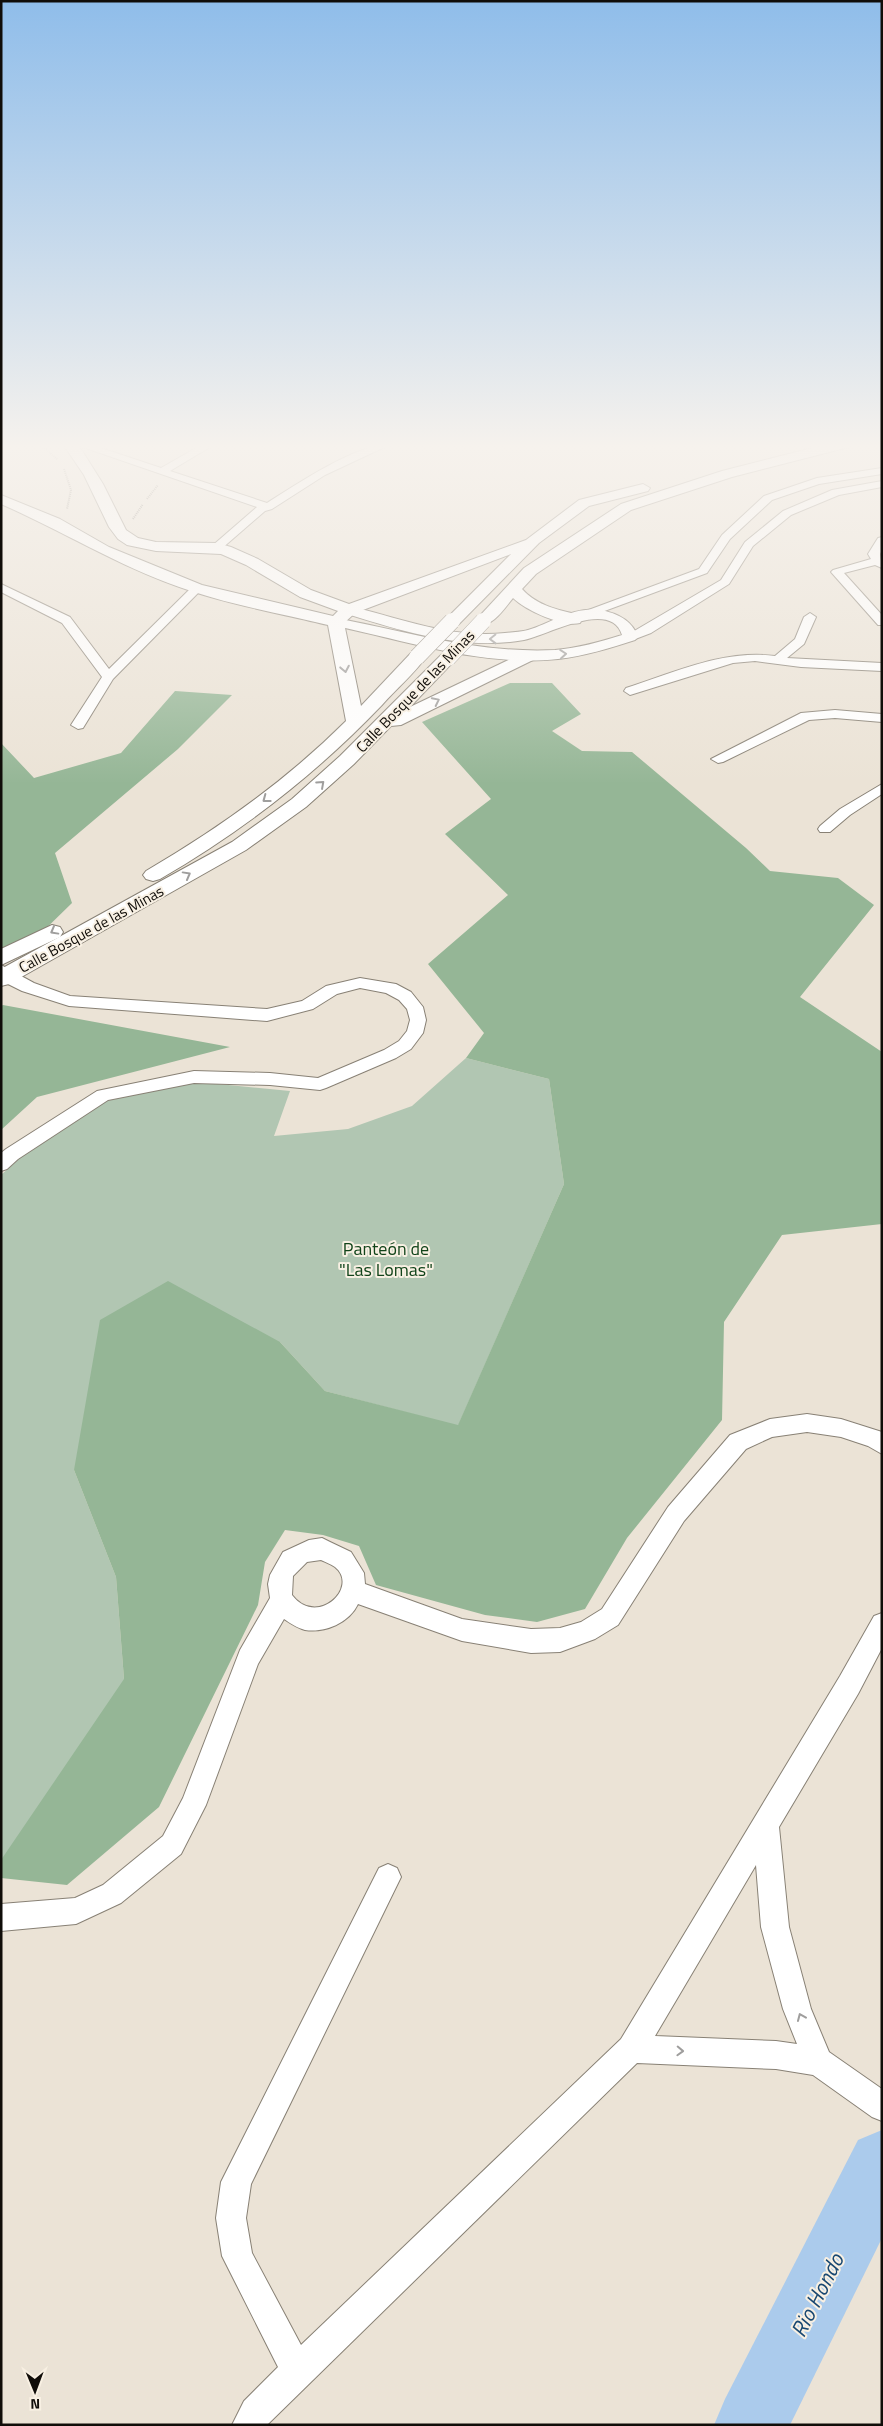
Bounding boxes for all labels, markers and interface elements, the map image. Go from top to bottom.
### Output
street label: Calle Bosque de las Minas [350,624,480,758]
one-way arrow [489,634,497,644]
one-way arrow [560,649,568,660]
one-way arrow [339,665,350,674]
one-way arrow [431,697,440,707]
one-way arrow [315,780,324,789]
one-way arrow [263,794,272,802]
one-way arrow [182,872,191,882]
street label: Calle Bosque de las Minas [14,879,168,979]
one-way arrow [50,924,59,934]
park label: Panteón de "Las Lomas" [339,1235,433,1283]
one-way arrow [796,2013,806,2021]
one-way arrow [676,2046,684,2057]
water label: Rio Hondo [781,2246,853,2343]
north arrow [10,2366,60,2416]
text: N [30,2394,40,2415]

